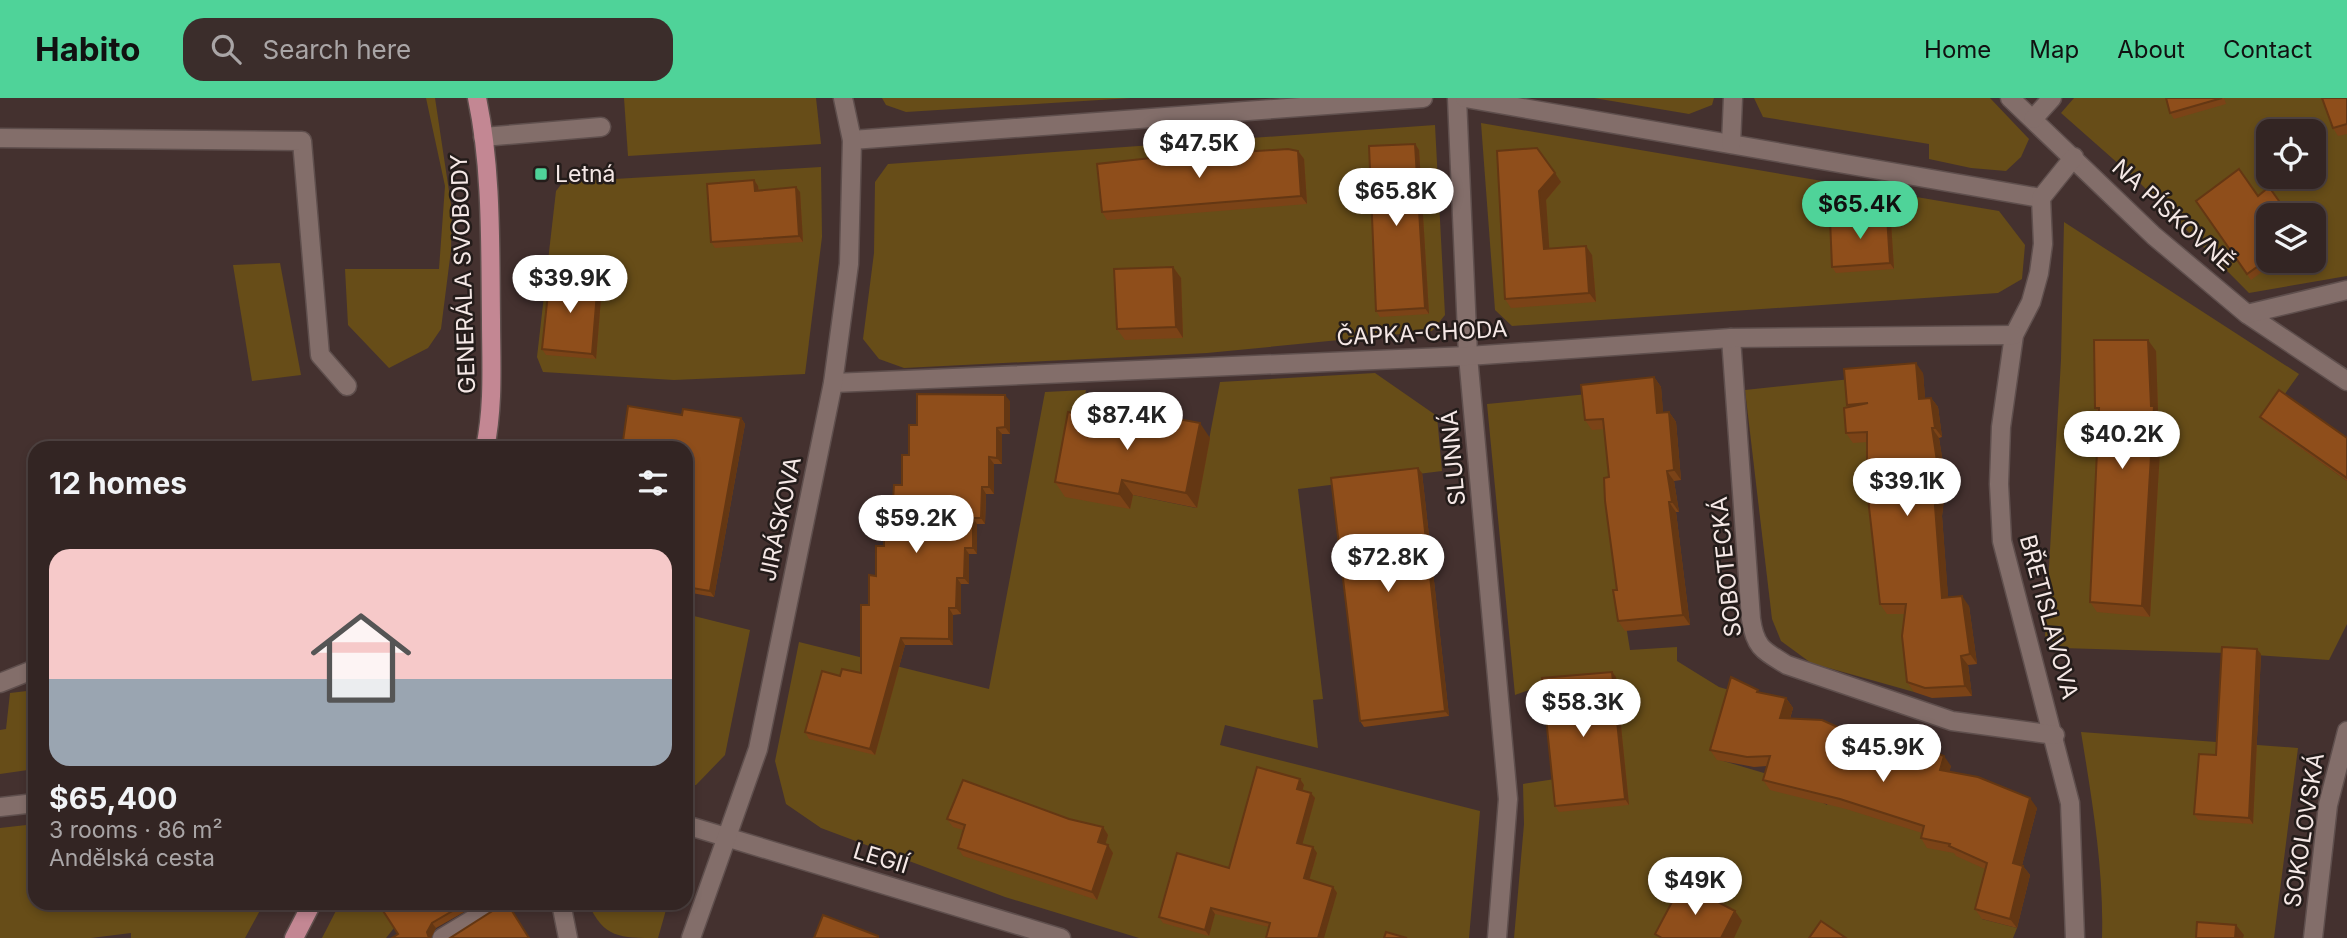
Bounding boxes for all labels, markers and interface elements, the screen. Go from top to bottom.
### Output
search box [183,18,673,81]
text: Habito [35,29,141,69]
icon: search [207,30,245,68]
text: Search here [263,34,411,65]
text: Home [1924,35,1991,64]
text: Map [2029,35,2079,64]
text: About [2117,35,2185,64]
text: Contact [2223,35,2312,64]
map controls [2256,119,2326,273]
button: locate [2256,119,2326,189]
pin: $47.5K [1142,120,1256,180]
text: $47.5K [1159,129,1239,157]
street label: GENERÁLA SVOBODY [445,153,481,394]
street label: NA PÍSKOVNĚ [2106,153,2240,277]
place label: Letná [555,160,615,188]
marker: Letná [533,166,549,182]
pin: $65.8K [1339,169,1453,228]
text: $65.8K [1355,177,1437,205]
pin: $65.4K [1803,181,1917,241]
text: $65.4K [1818,190,1902,218]
button: layers [2256,203,2326,273]
pin: $39.9K [513,256,627,315]
text: $39.9K [528,264,612,292]
street label: ČAPKA-CHODA [1336,315,1508,351]
pin: $87.4K [1070,392,1184,452]
text: $87.4K [1087,401,1167,429]
street label: SLUNNÁ [1435,409,1471,507]
pin: $40.2K [2065,412,2179,471]
text: $40.2K [2080,420,2164,448]
street label: JIRÁSKOVA [753,454,807,584]
pin: $39.1K [1850,458,1964,518]
icon: filters [634,464,672,502]
text: 12 homes [49,465,187,501]
text: $39.1K [1869,467,1945,495]
street label: SOBOTECKÁ [1705,495,1747,639]
pin: $59.2K [859,496,973,555]
text: $59.2K [875,504,957,532]
street label: BŘETISLAVOVA [2014,532,2084,702]
pin: $72.8K [1331,534,1445,594]
text: $72.8K [1347,543,1429,571]
icon: home [298,595,424,721]
pin: $58.3K [1526,680,1640,739]
text: $58.3K [1542,688,1624,716]
pin: $45.9K [1826,724,1940,784]
text: $45.9K [1841,733,1925,761]
street label: SOKOLOVSKÁ [2278,751,2330,909]
text: $65,400 [49,780,177,816]
text: 3 rooms · 86 m² [49,816,223,844]
street label: LEGIÍ [850,836,913,880]
text: Andělská cesta [49,844,215,872]
pin: $49K [1654,858,1736,917]
text: $49K [1664,866,1726,894]

